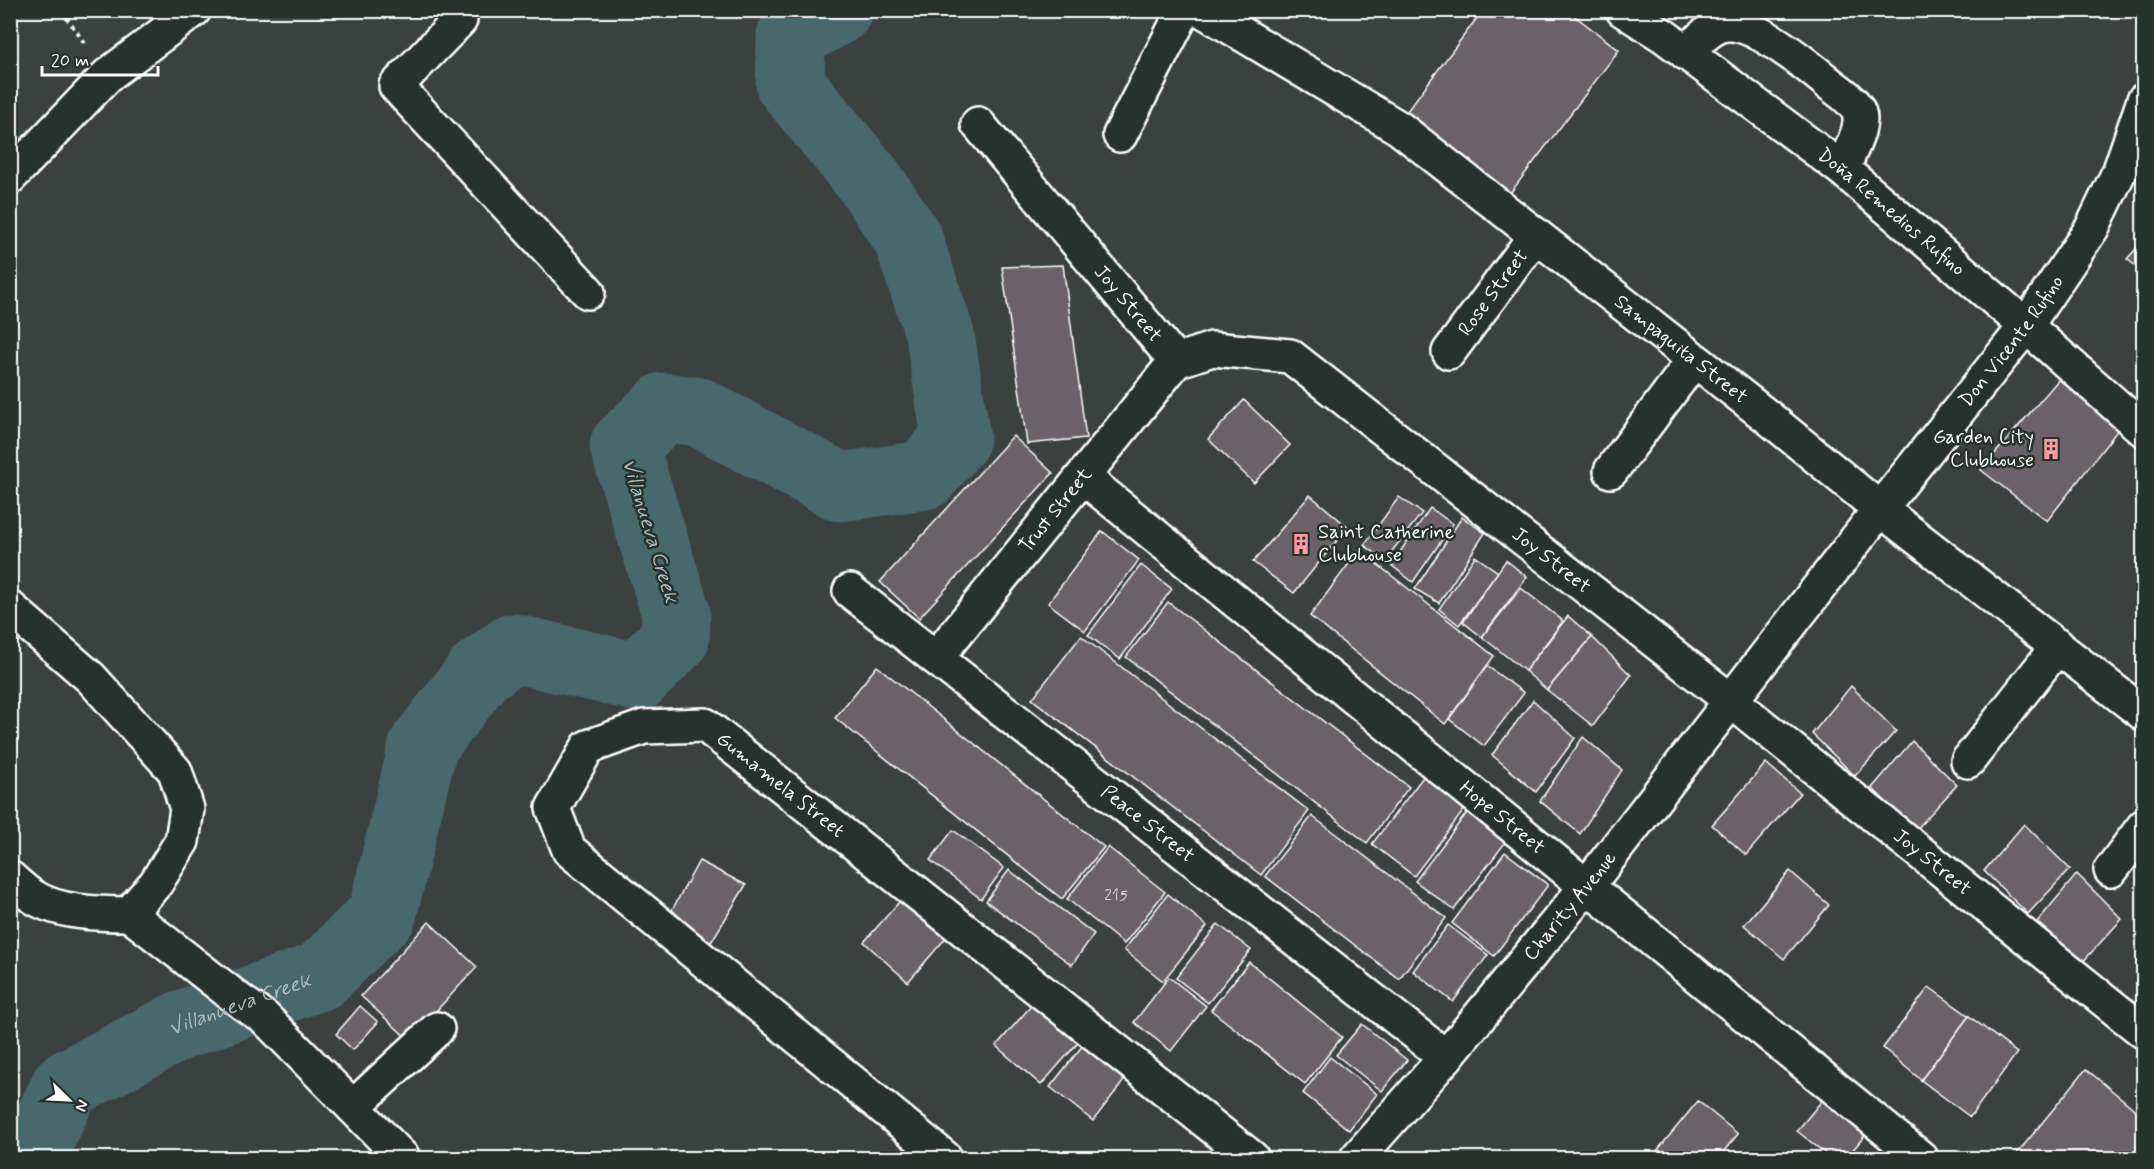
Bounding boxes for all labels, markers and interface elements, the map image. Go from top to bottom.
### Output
scale bar [42,39,158,77]
text: 20 m [51,49,89,73]
street label: Doña Remedios Rufino [1812,142,1971,282]
street label: Rose Street [1452,244,1534,342]
street label: Joy Street [1088,259,1168,348]
street label: Don Vicente Rufino [1953,270,2070,413]
street label: Sampaguita Street [1609,288,1753,410]
place label: Garden City Clubhouse [1933,424,2034,474]
building icon: Garden City Clubhouse [2039,437,2063,461]
water label: Villanueva Creek [615,455,686,608]
street label: Trust Street [1013,462,1098,559]
place label: Saint Catherine Clubhouse [1318,519,1454,569]
street label: Joy Street [1506,521,1596,600]
building icon: Saint Catherine Clubhouse [1289,532,1313,556]
street label: Gumamela Street [711,725,850,844]
street label: Hope Street [1454,775,1551,861]
street label: Peace Street [1095,779,1200,869]
street label: Joy Street [1887,823,1977,902]
street label: Charity Avenue [1517,846,1623,967]
house number: 215 [1104,885,1128,906]
water label: Villanueva Creek [164,966,316,1043]
north arrow [39,1070,99,1130]
text: N [70,1096,93,1115]

